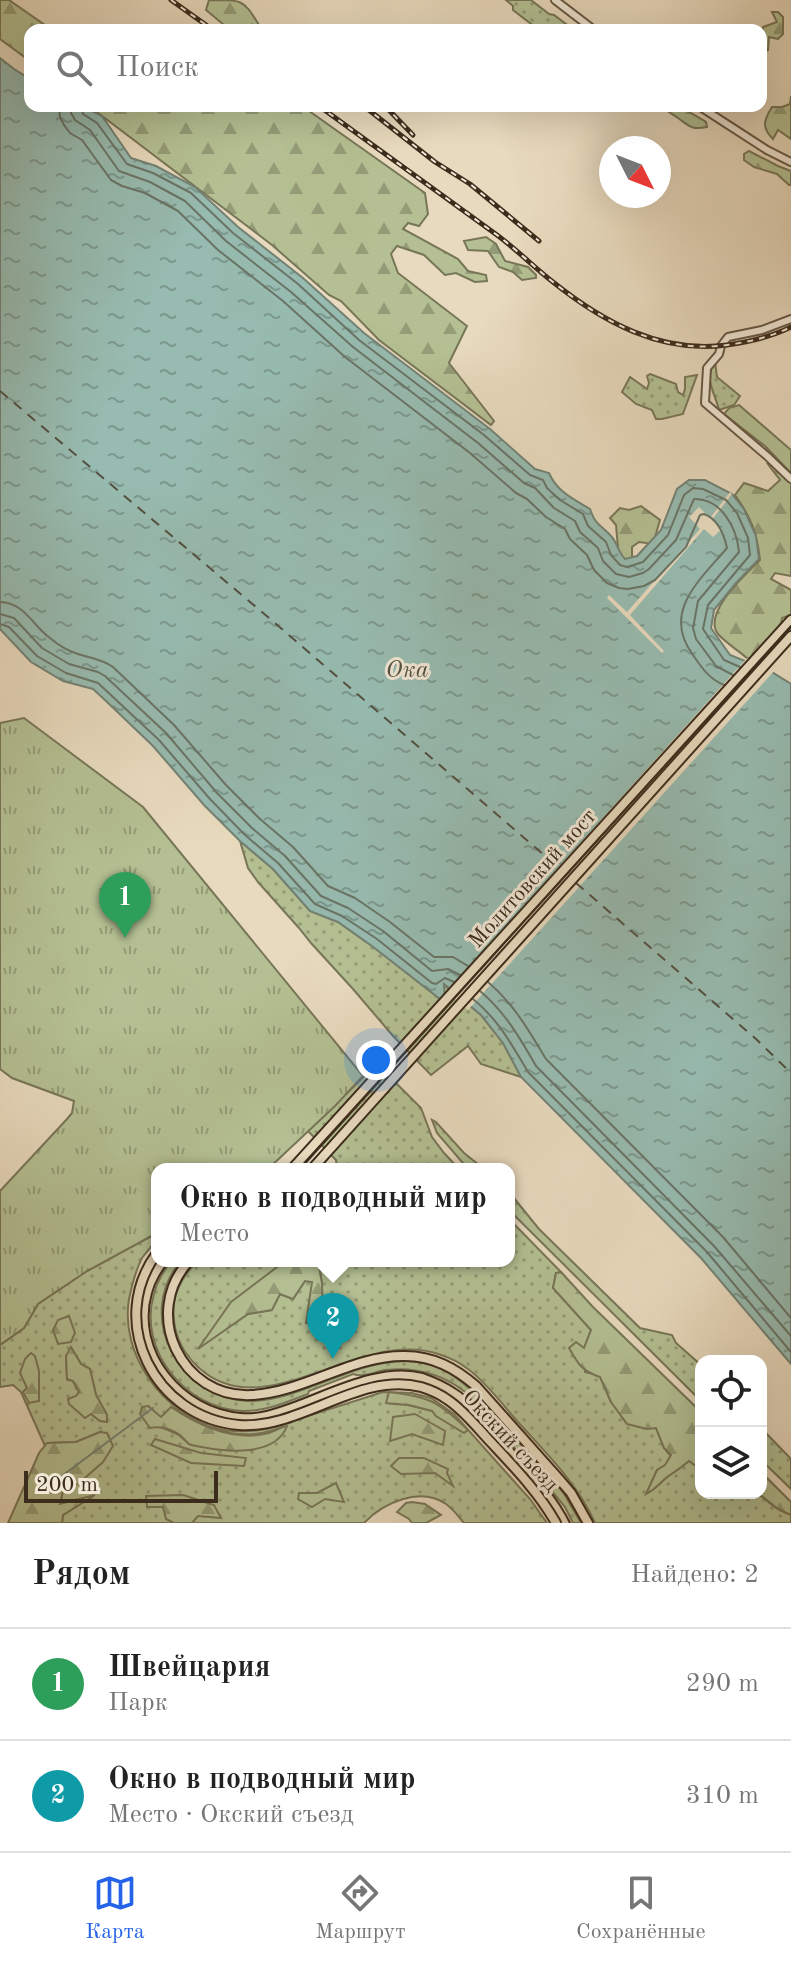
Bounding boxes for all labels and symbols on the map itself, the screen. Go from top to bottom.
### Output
north arrow [599,136,671,208]
water label: Ока [385,659,429,683]
street label: Молитовский мост [465,805,601,953]
pin: 1 [99,872,151,938]
your location [356,1040,396,1080]
pin: 2 [307,1293,359,1359]
street label: Окский съезд [458,1386,562,1496]
scale bar [24,1467,218,1503]

